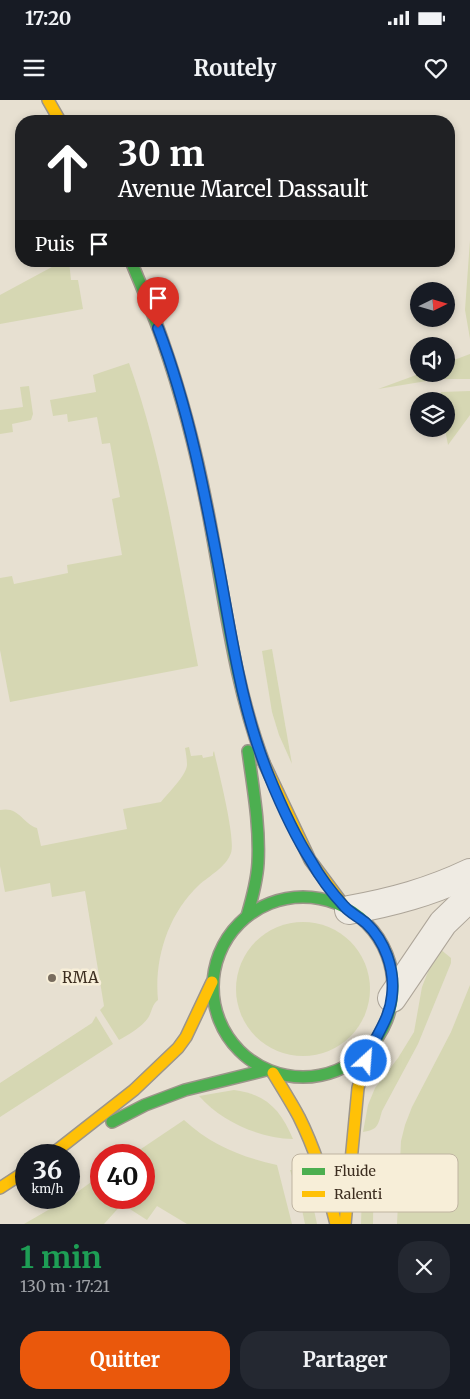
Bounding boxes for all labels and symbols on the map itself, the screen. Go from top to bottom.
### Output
pin [137,277,179,328]
north arrow [410,282,455,328]
place label: RMA [62,968,99,987]
marker: RMA [46,972,58,984]
position arrow [339,1034,391,1086]
speed limit sign: 40 [90,1144,155,1209]
legend [292,1154,458,1212]
text: Fluide [334,1162,376,1180]
text: Ralenti [334,1185,383,1203]

